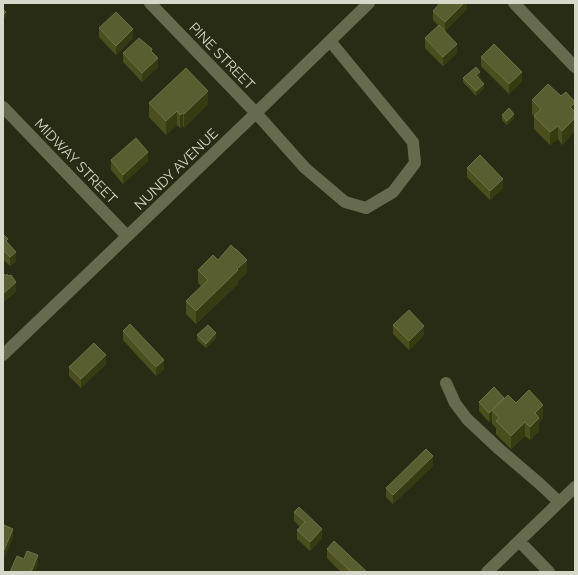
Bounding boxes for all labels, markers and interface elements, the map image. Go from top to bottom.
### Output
street label: PINE STREET [186,19,258,93]
street label: MIDWAY STREET [32,115,121,207]
street label: NUNDY AVENUE [131,125,221,213]

